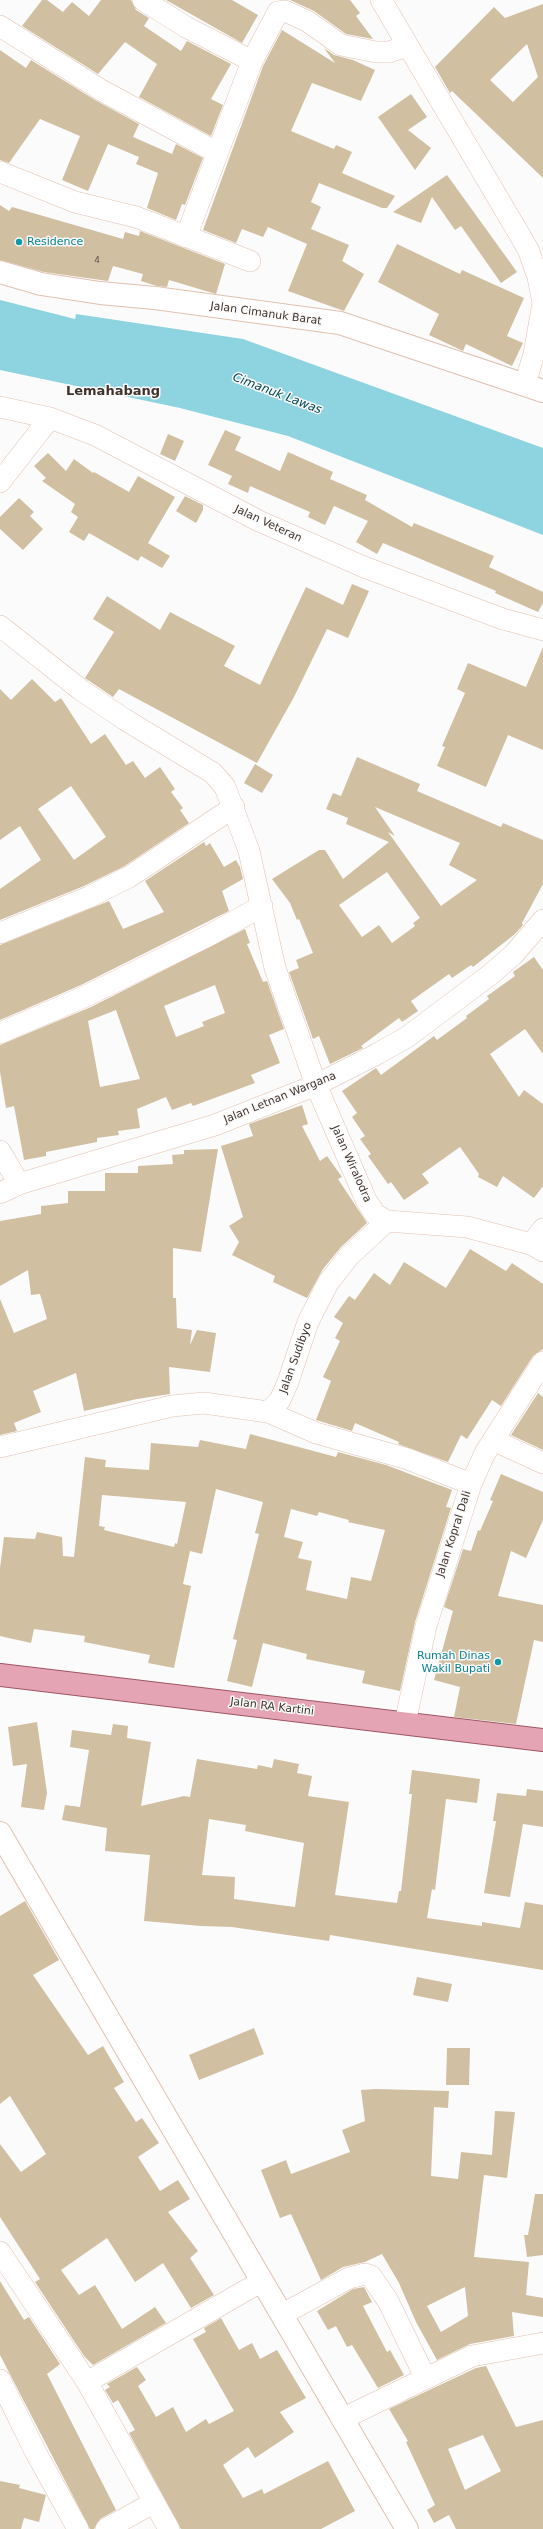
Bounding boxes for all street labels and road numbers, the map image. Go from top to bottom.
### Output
street label: Jalan Cimanuk Barat [210,300,322,328]
street label: Jalan Veteran [232,503,304,545]
street label: Jalan Letnan Wargana [222,1069,338,1127]
street label: Jalan Wiralodra [328,1123,374,1205]
street label: Jalan Sudibyo [277,1321,315,1395]
street label: Jalan Kopral Dali [434,1489,474,1579]
street label: Jalan RA Kartini [229,1695,315,1719]

